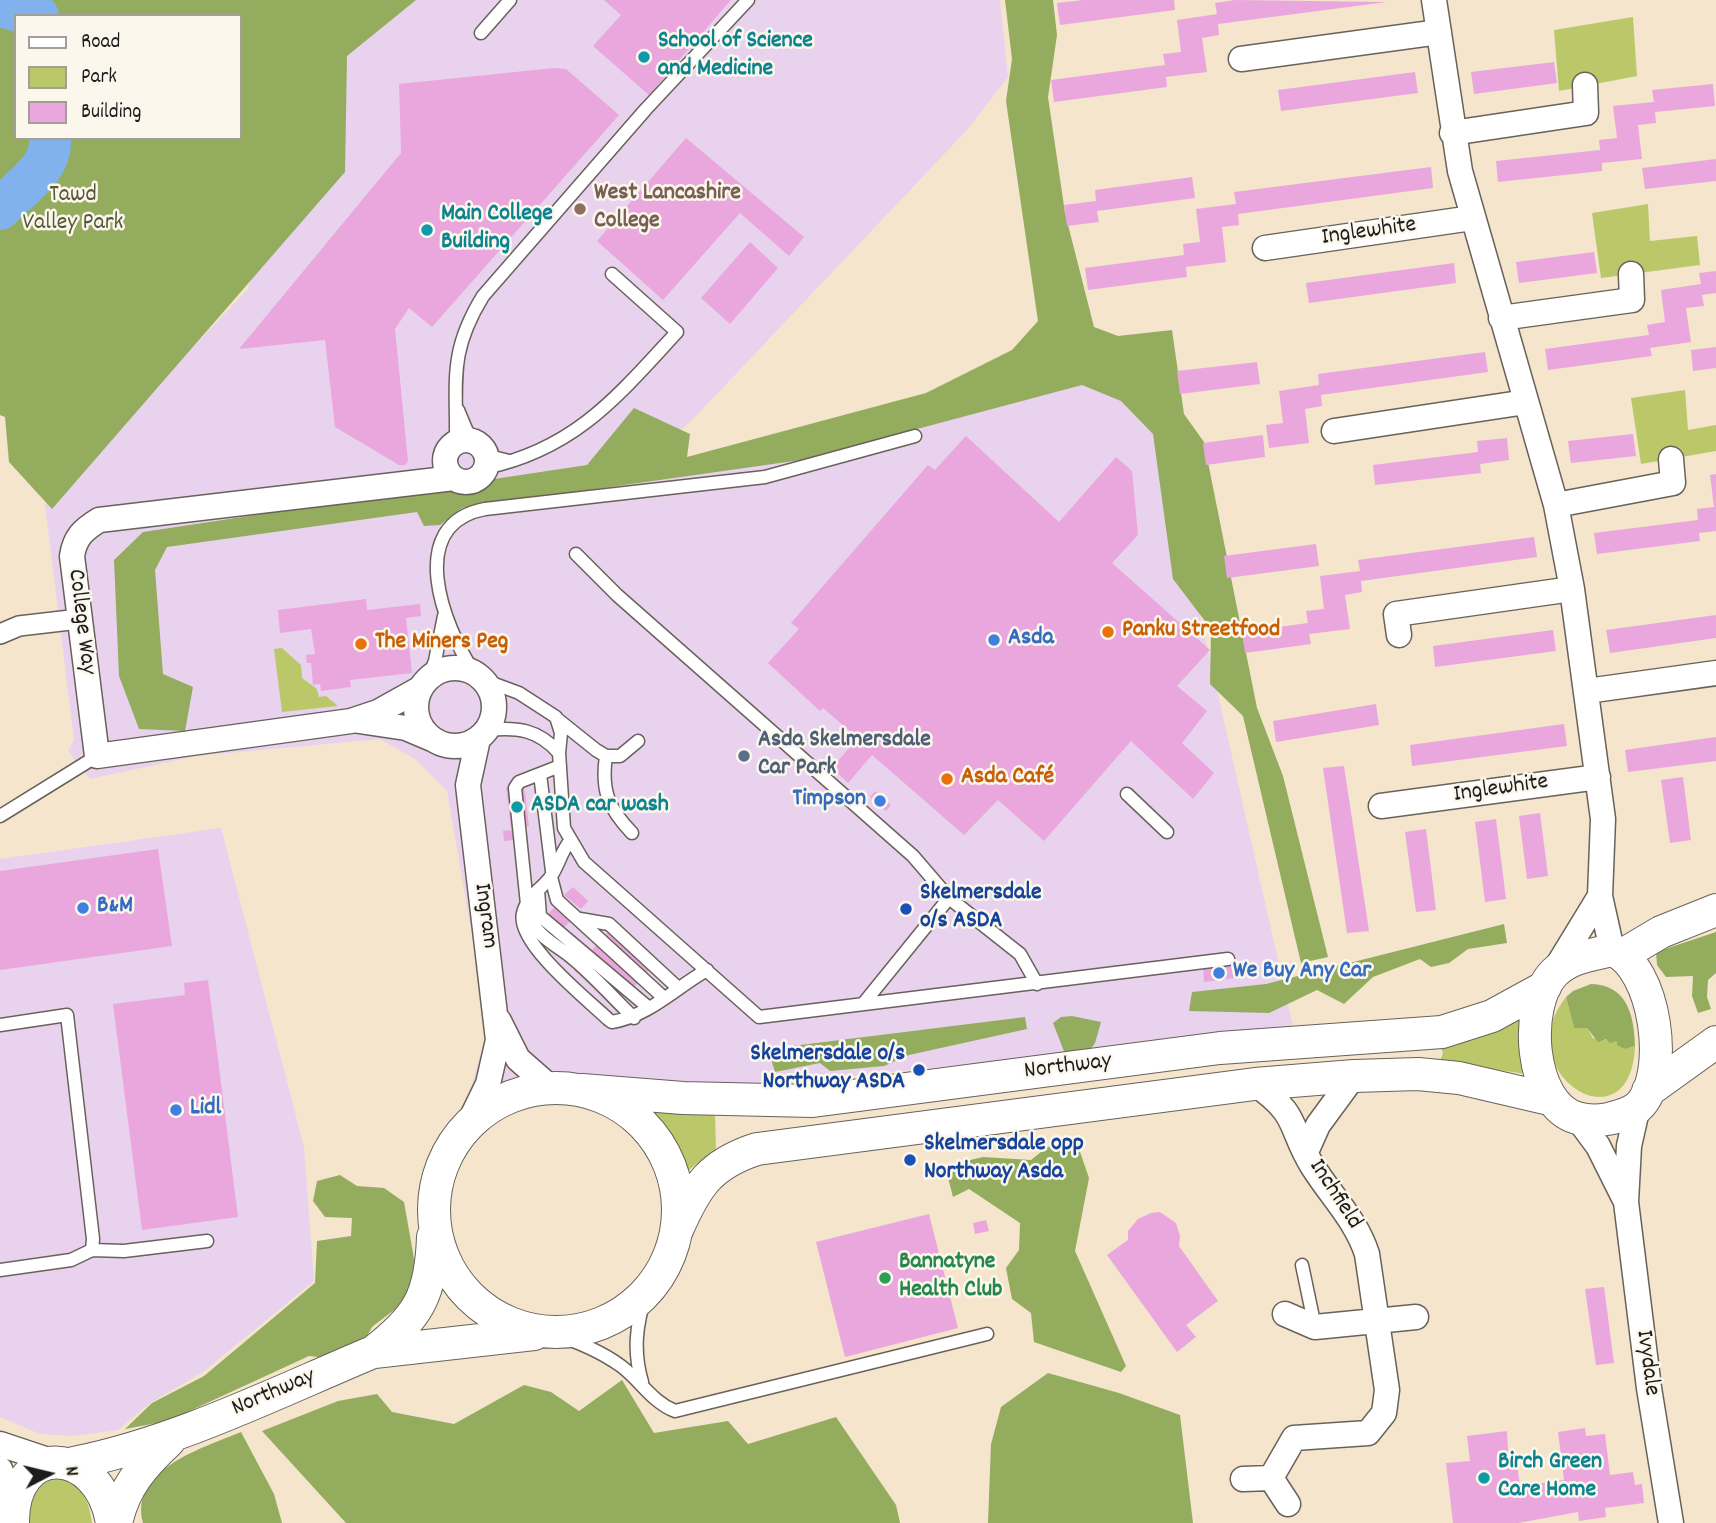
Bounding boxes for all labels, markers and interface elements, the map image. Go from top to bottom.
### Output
legend [14,14,242,140]
text: Road [81,28,120,58]
place label: School of Science and Medicine [658,29,813,85]
marker: School of Science and Medicine [636,49,652,65]
text: Park [81,63,117,93]
text: Building [81,98,141,128]
place label: West Lancashire College [594,181,741,237]
park label: Tawd Valley Park [23,183,123,239]
marker: West Lancashire College [572,201,588,217]
place label: Main College Building [441,202,553,258]
street label: Inglewhite [1320,212,1418,254]
marker: Main College Building [419,222,435,238]
street label: College Way [59,568,101,676]
place label: Panku Streetfood [1122,618,1280,646]
marker: Panku Streetfood [1100,624,1116,640]
place label: Asda [1008,626,1054,654]
place label: The Miners Peg [375,630,508,658]
marker: Asda [986,632,1002,648]
marker: The Miners Peg [353,636,369,652]
place label: Asda Skelmersdale Car Park [758,728,931,784]
marker: Asda Skelmersdale Car Park [736,748,752,764]
place label: Asda Café [961,765,1054,793]
street label: Inglewhite [1452,769,1550,811]
marker: Asda Café [939,771,955,787]
place label: Timpson [793,787,866,815]
place label: ASDA car wash [531,793,669,821]
marker: Timpson [872,793,888,809]
marker: ASDA car wash [509,799,525,815]
street label: Ingram [465,881,503,951]
place label: Skelmersdale o/s ASDA [920,881,1042,937]
place label: B&M [97,894,133,922]
marker: B&M [75,900,91,916]
marker: Skelmersdale o/s ASDA [898,901,914,917]
place label: We Buy Any Car [1233,959,1371,987]
marker: We Buy Any Car [1211,965,1227,981]
place label: Skelmersdale o/s Northway ASDA [750,1042,905,1098]
street label: Northway [1023,1048,1113,1088]
marker: Skelmersdale o/s Northway ASDA [911,1062,927,1078]
place label: Lidl [190,1096,221,1124]
marker: Lidl [168,1102,184,1118]
place label: Skelmersdale opp Northway Asda [924,1132,1084,1188]
marker: Skelmersdale opp Northway Asda [902,1152,918,1168]
street label: Inchfield [1301,1155,1367,1235]
place label: Bannatyne Health Club [899,1250,1002,1306]
marker: Bannatyne Health Club [877,1270,893,1286]
street label: Ivydale [1627,1328,1665,1398]
street label: Northway [228,1364,320,1424]
north arrow [14,1439,84,1509]
place label: Birch Green Care Home [1498,1450,1602,1506]
text: N [56,1465,84,1478]
marker: Birch Green Care Home [1476,1470,1492,1486]

